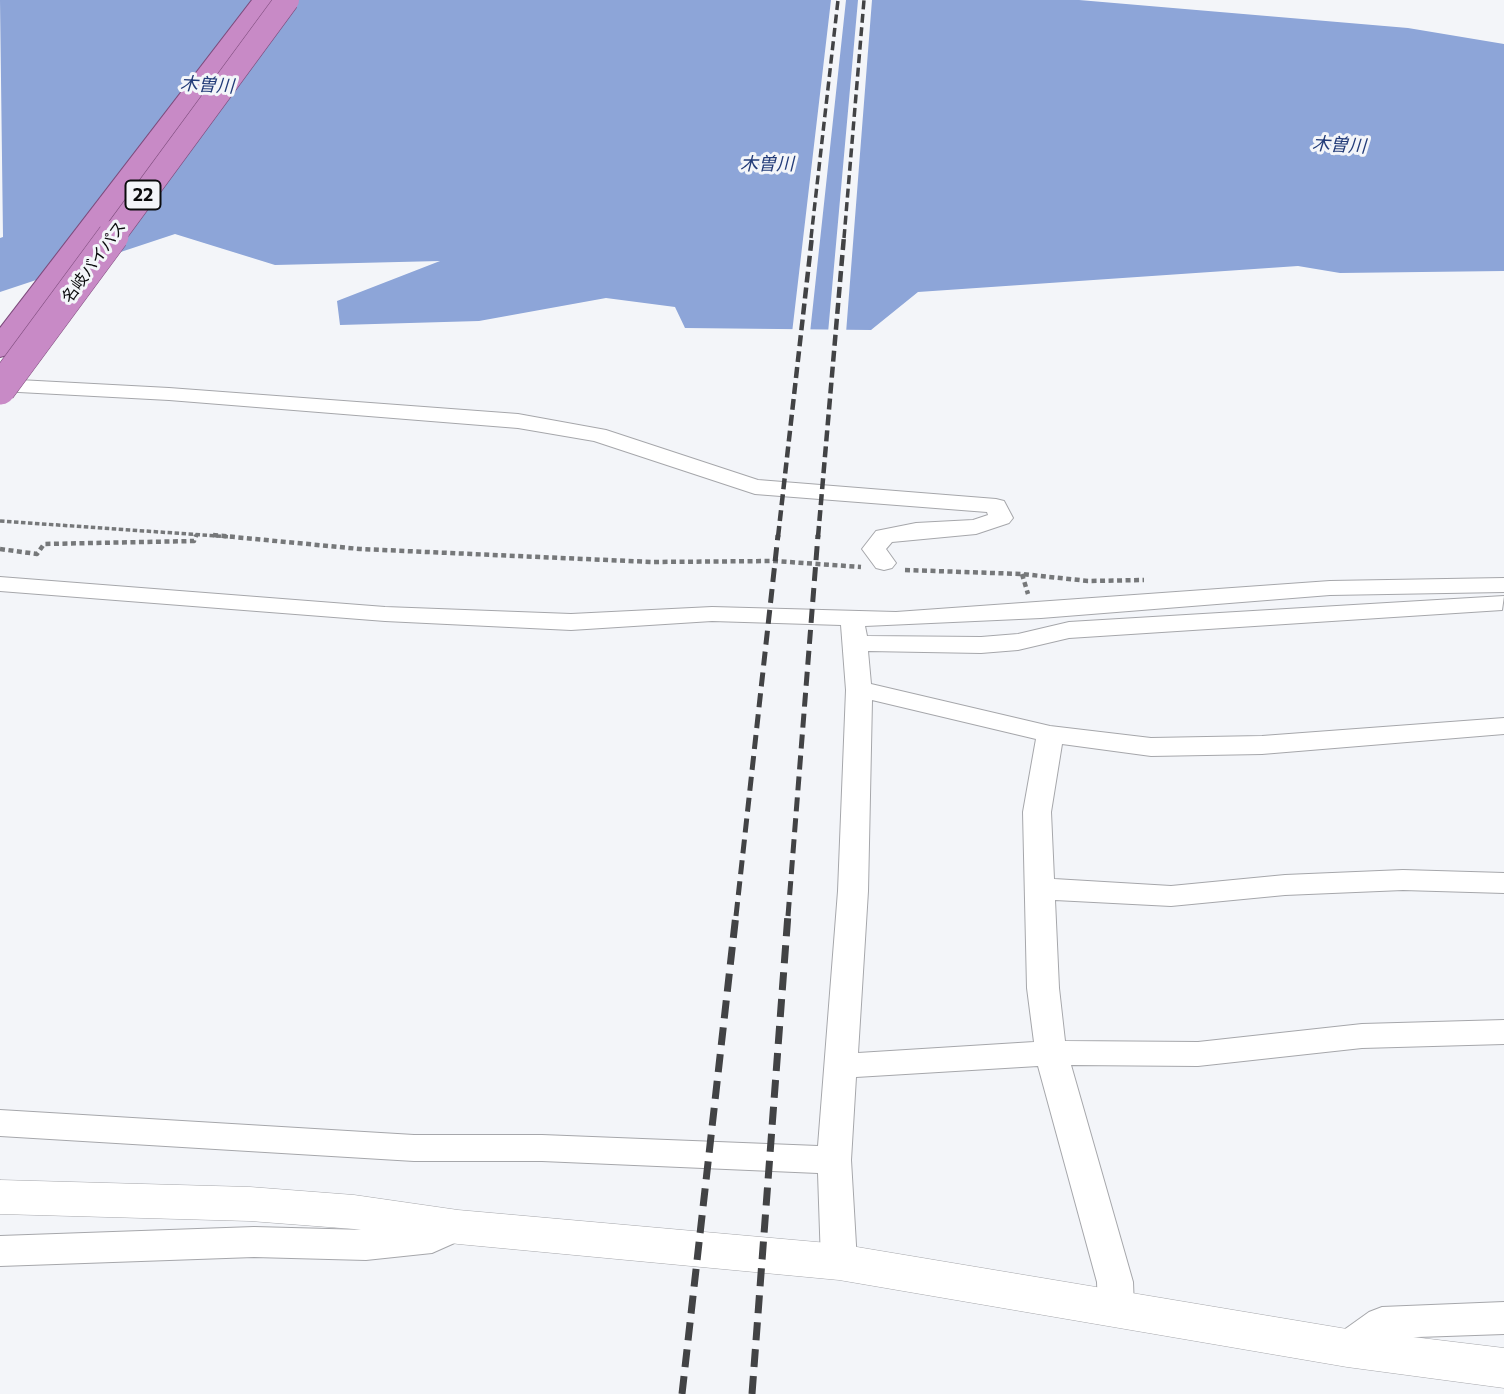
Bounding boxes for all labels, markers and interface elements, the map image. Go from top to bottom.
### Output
water label: 木曽川 [179,73,235,97]
water label: 木曽川 [1311,133,1367,157]
water label: 木曽川 [740,153,794,175]
road number: 22 [125,180,160,210]
street label: 名岐バイパス [58,218,130,306]

